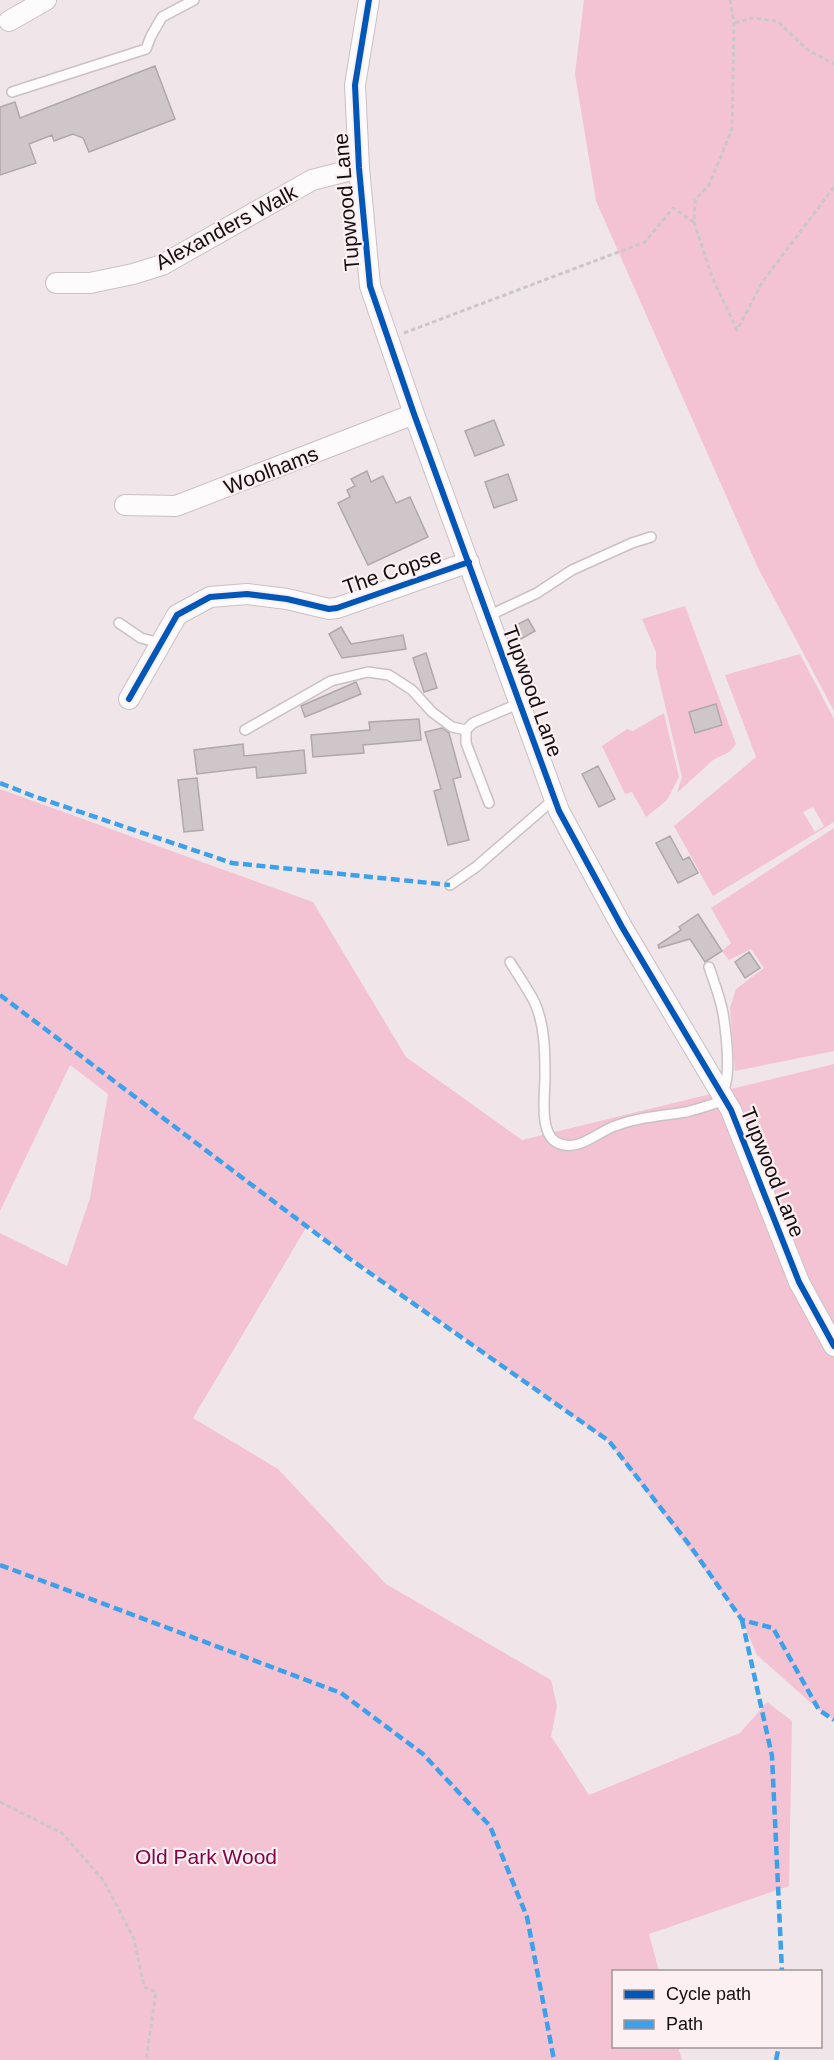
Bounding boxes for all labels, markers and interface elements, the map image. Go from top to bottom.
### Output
street label: Tupwood Lane [329,132,363,272]
street label: Alexanders Walk [151,180,301,274]
street label: Woolhams [221,442,321,498]
street label: The Copse [340,543,444,599]
street label: Tupwood Lane [499,622,567,760]
street label: Tupwood Lane [736,1104,810,1240]
park label: Old Park Wood [135,1845,277,1868]
legend [612,1970,822,2048]
text: Cycle path [666,1984,751,2004]
text: Path [666,2014,703,2034]

